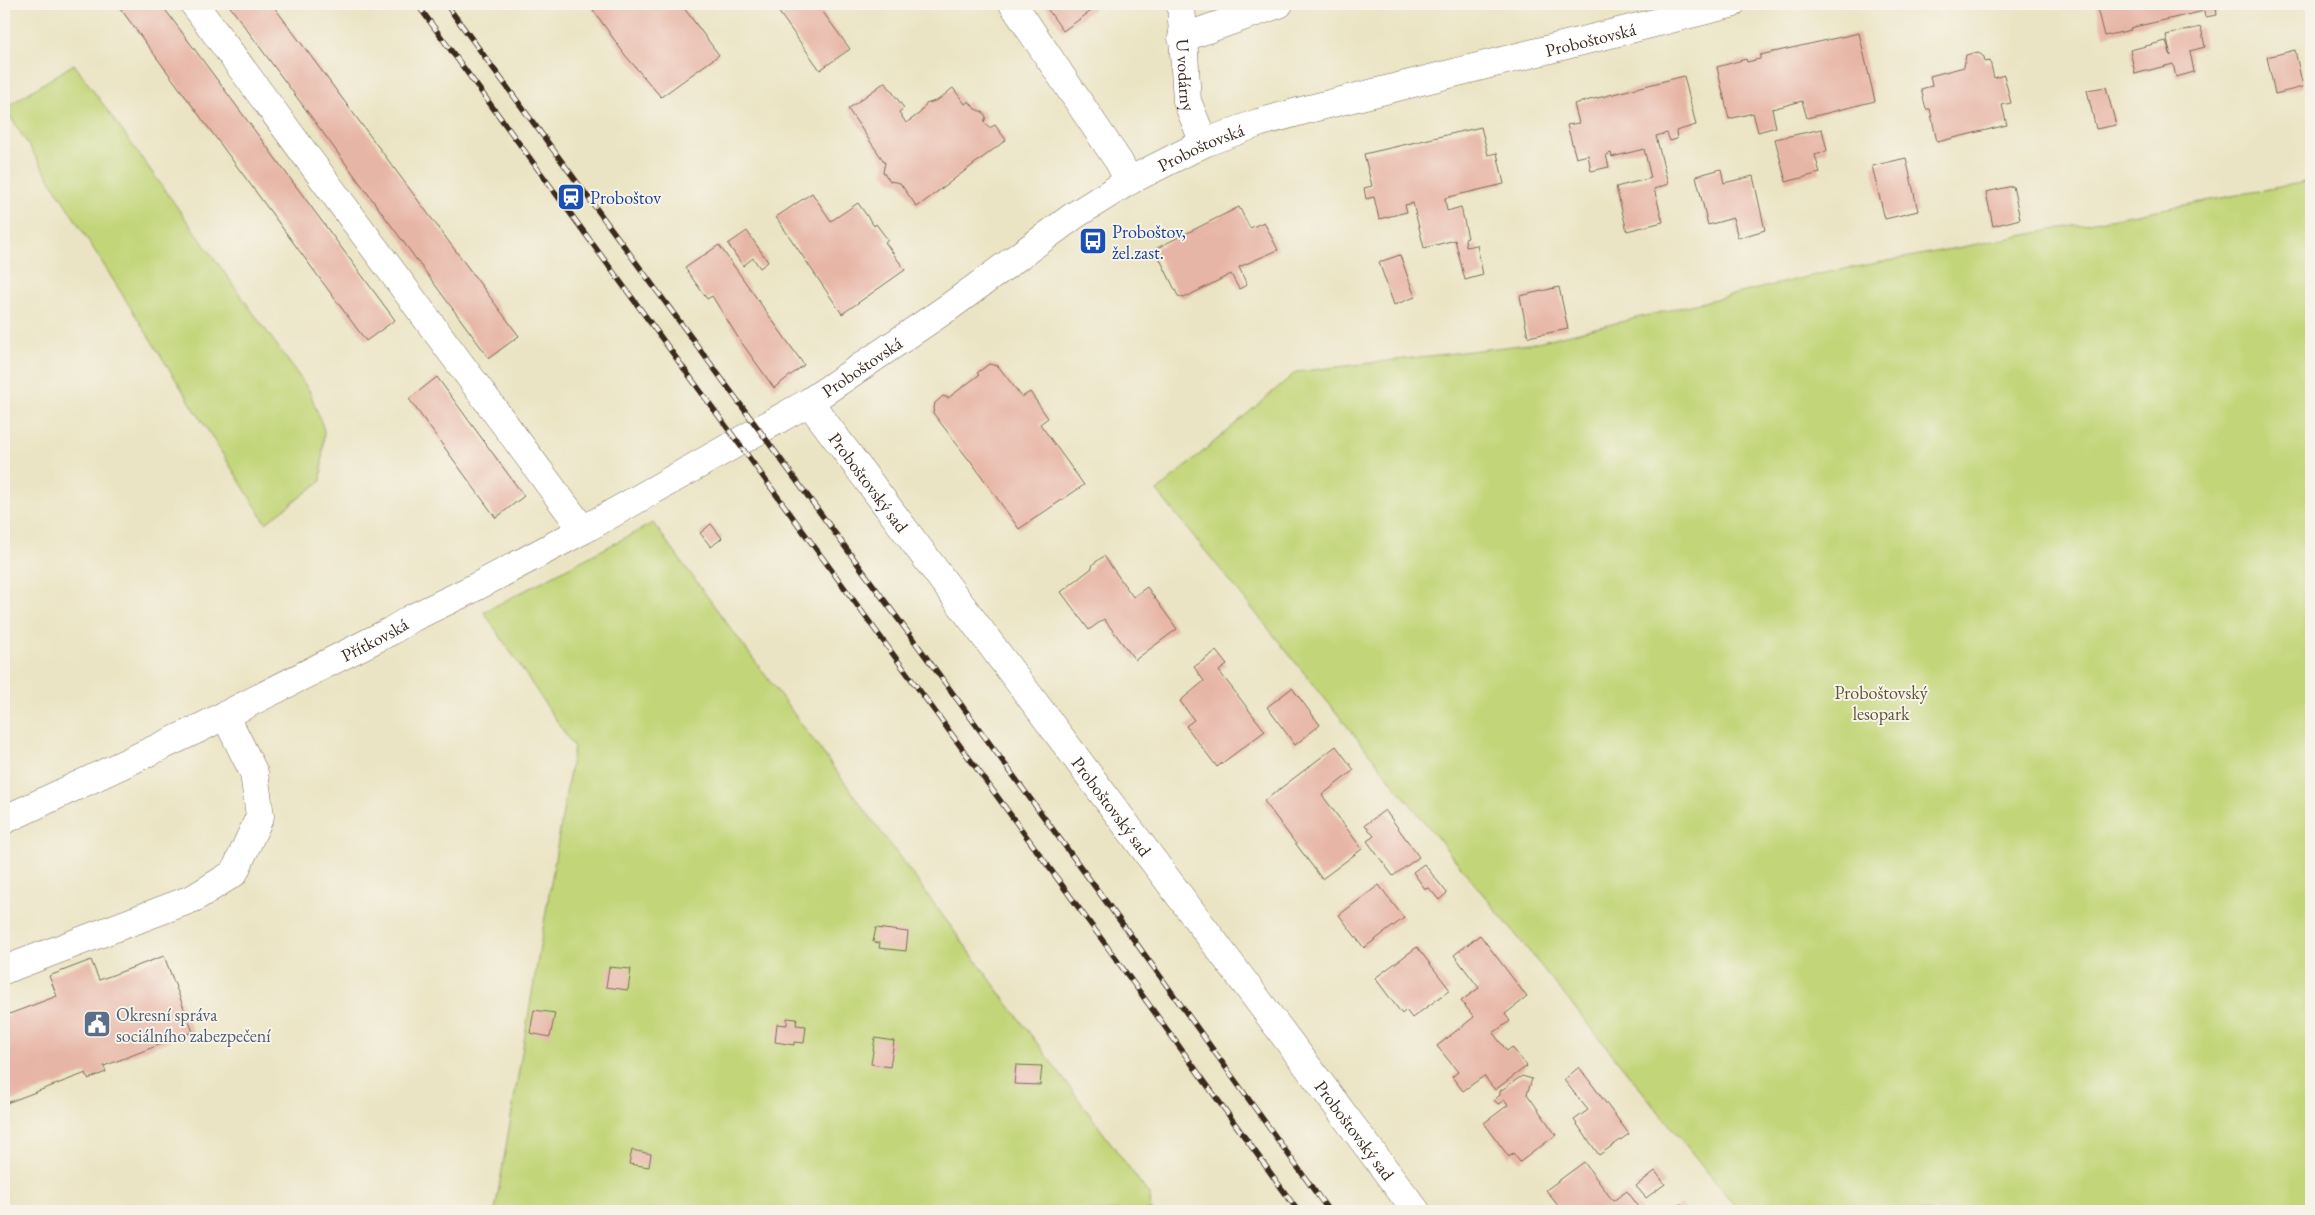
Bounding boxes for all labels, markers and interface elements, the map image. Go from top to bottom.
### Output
street label: Proboštovská [1543,16,1639,61]
street label: U vodárny [1172,38,1201,115]
street label: Proboštovská [1153,117,1248,176]
station icon: Proboštov [556,182,586,212]
place label: Proboštov [590,186,661,209]
place label: Proboštov, žel.zast. [1112,220,1186,264]
bus stop icon: Proboštov, žel.zast. [1078,226,1108,256]
street label: Proboštovská [817,330,907,402]
street label: Proboštovský sad [824,427,914,537]
street label: Přítkovská [337,612,413,666]
park label: Proboštovský lesopark [1834,681,1928,725]
street label: Proboštovský sad [1067,751,1158,861]
place label: Okresní správa sociálního zabezpečení [116,1003,271,1047]
public building icon: Okresní správa sociálního zabezpečení [82,1009,112,1039]
street label: Proboštovský sad [1310,1075,1401,1185]

